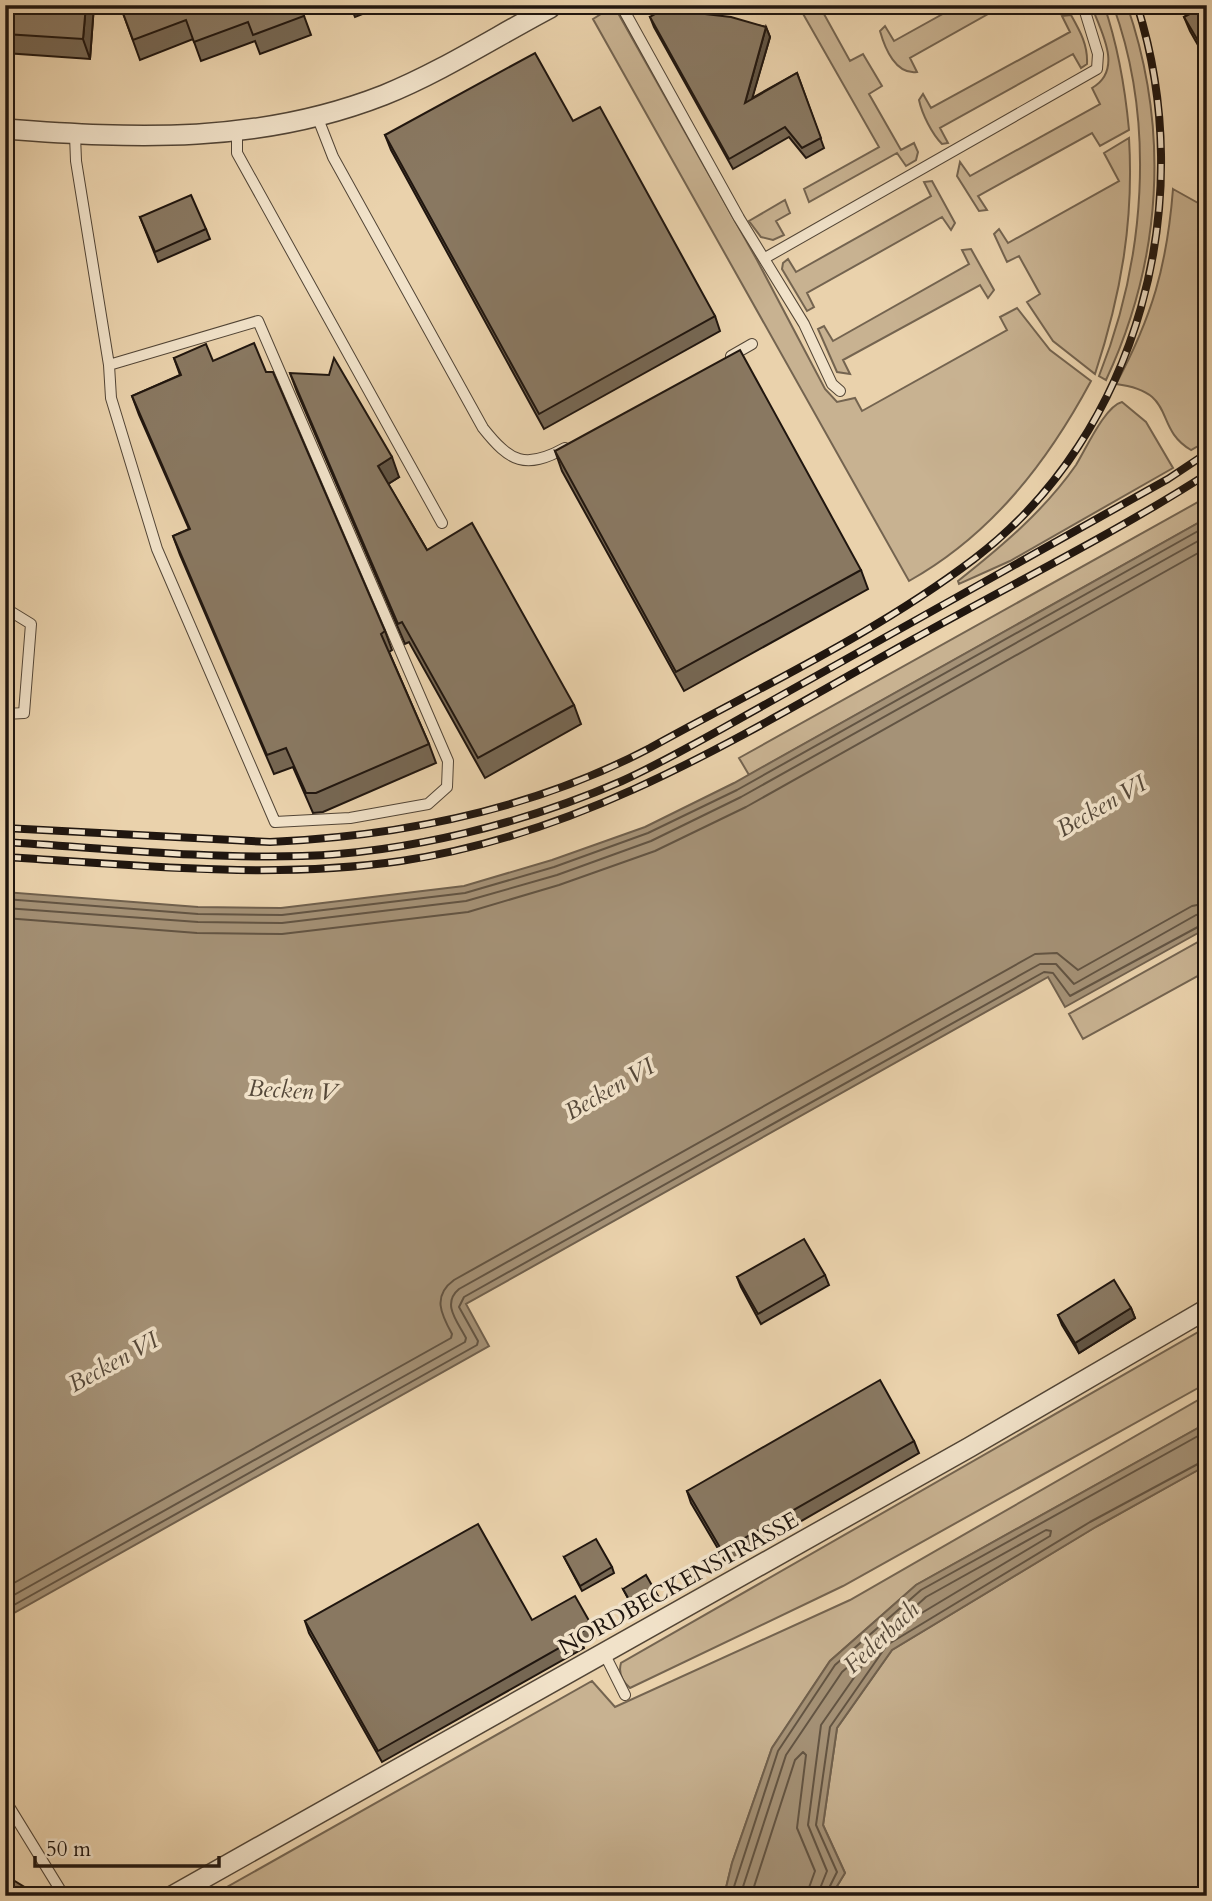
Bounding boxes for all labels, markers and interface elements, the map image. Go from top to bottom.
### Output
water label: Becken VI [1051,767,1154,845]
water label: Becken VI [559,1050,662,1128]
water label: Becken V [247,1072,341,1109]
water label: Becken VI [62,1323,166,1401]
street label: NORDBECKENSTRASSE [552,1504,804,1663]
water label: Federbach [836,1594,927,1681]
scale bar [35,1824,219,1868]
text: 50 m [46,1835,91,1864]

